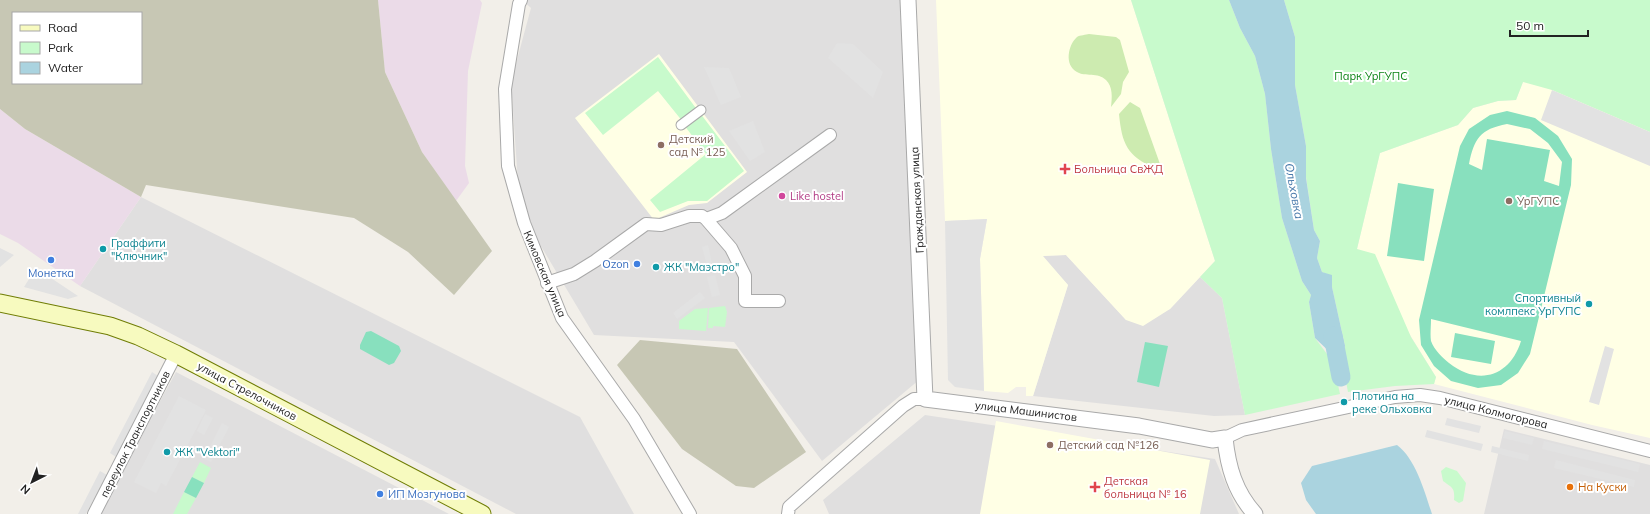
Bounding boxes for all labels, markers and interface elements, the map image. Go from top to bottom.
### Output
legend [12,12,142,84]
scale bar [1510,12,1588,38]
text: 50 m [1516,18,1544,33]
text: Road [48,20,77,35]
text: Park [48,40,74,55]
text: Water [48,60,84,75]
park label: Парк УрГУПС [1334,69,1408,83]
place label: Детский сад № 125 [669,132,726,159]
marker: Детский сад № 125 [656,140,666,150]
street label: Гражданская улица [907,146,927,254]
place label: Больница СвЖД [1074,162,1163,176]
water label: Ольховка [1282,162,1307,220]
marker: Больница СвЖД [1059,163,1071,175]
place label: Like hostel [790,189,844,203]
marker: Like hostel [777,191,787,201]
place label: УрГУПС [1516,194,1560,208]
marker: УрГУПС [1504,196,1514,206]
street label: Кимовская улица [520,229,570,319]
place label: Граффити "Ключник" [111,236,167,263]
marker: Граффити "Ключник" [98,244,108,254]
marker: Монетка [46,255,56,265]
place label: Ozon [602,257,629,271]
marker: Ozon [632,259,642,269]
place label: ЖК "Маэстро" [664,260,739,274]
marker: ЖК "Маэстро" [651,262,661,272]
place label: Монетка [28,266,74,280]
place label: Спортивный комлпекс УрГУПС [1485,291,1581,318]
marker: Спортивный комлпекс УрГУПС [1584,299,1594,309]
street label: улица Стрелочников [195,359,299,423]
street label: переулок Транспортников [97,368,173,500]
place label: Плотина на реке Ольховка [1352,389,1432,416]
street label: улица Колмогорова [1443,392,1549,432]
marker: Плотина на реке Ольховка [1339,397,1349,407]
street label: улица Машинистов [974,398,1078,424]
place label: Детский сад №126 [1058,438,1159,452]
marker: Детский сад №126 [1045,440,1055,450]
place label: ЖК "Vektori" [175,445,240,459]
marker: ЖК "Vektori" [162,447,172,457]
north arrow [12,462,52,502]
place label: Детская больница № 16 [1104,474,1187,501]
place label: На Куски [1578,480,1627,494]
text: N [18,481,33,497]
marker: Детская больница № 16 [1089,481,1101,493]
marker: На Куски [1565,482,1575,492]
place label: ИП Мозгунова [388,487,466,501]
marker: ИП Мозгунова [375,489,385,499]

